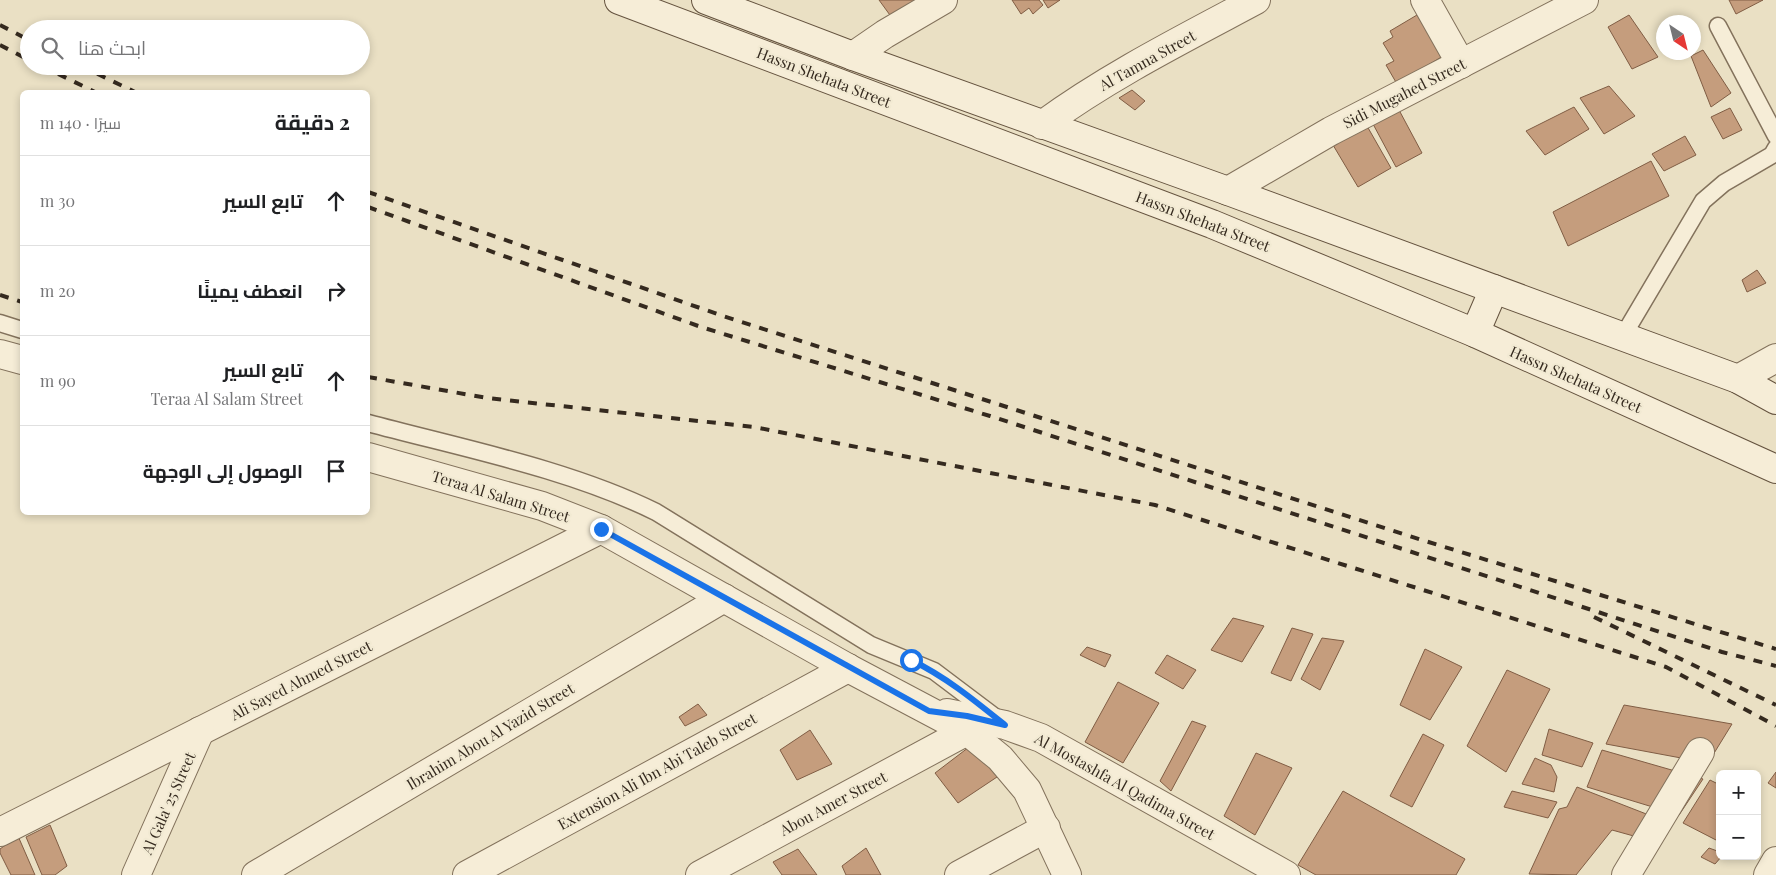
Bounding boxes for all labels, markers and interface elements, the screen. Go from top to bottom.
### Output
north arrow [1656,15,1701,60]
search box [20,20,370,75]
street label: Al Tamna Street [1094,25,1199,95]
icon: search [38,34,66,62]
text: ابحث هنا [78,34,146,60]
street label: Hassn Shehata Street [754,42,895,112]
street label: Sidi Mugahed Street [1339,53,1469,133]
text: 2 دقيقة [275,107,350,135]
text: سيرًا · 140 m [40,112,121,133]
street label: Hassn Shehata Street [1133,186,1274,256]
text: تابع السير [223,187,303,213]
icon: ahead [322,187,350,215]
text: 30 m [40,190,75,211]
text: انعطف يمينًا [197,277,303,303]
icon: right [322,277,350,305]
text: 20 m [40,280,75,301]
street label: Hassn Shehata Street [1507,341,1646,417]
text: تابع السير [223,356,303,382]
icon: ahead [322,367,350,395]
text: 90 m [40,370,76,391]
text: Teraa Al Salam Street [150,388,303,409]
text: الوصول إلى الوجهة [143,457,303,483]
icon: arrive [322,457,350,485]
street label: Teraa Al Salam Street [430,466,573,527]
route end [590,518,613,541]
street label: Ali Sayed Ahmed Street [226,635,376,725]
route start [900,649,923,672]
street label: Ibrahim Abou Al Yazid Street [403,678,578,794]
street label: Extension Ali Ibn Abi Taleb Street [554,708,761,834]
street label: Al Mostashfa Al Qadima Street [1031,728,1219,844]
street label: Al Gala' 25 Street [136,748,200,858]
street label: Abou Amer Street [775,766,891,840]
map controls [1716,770,1761,860]
button: + [1716,770,1761,815]
button: − [1716,815,1761,860]

